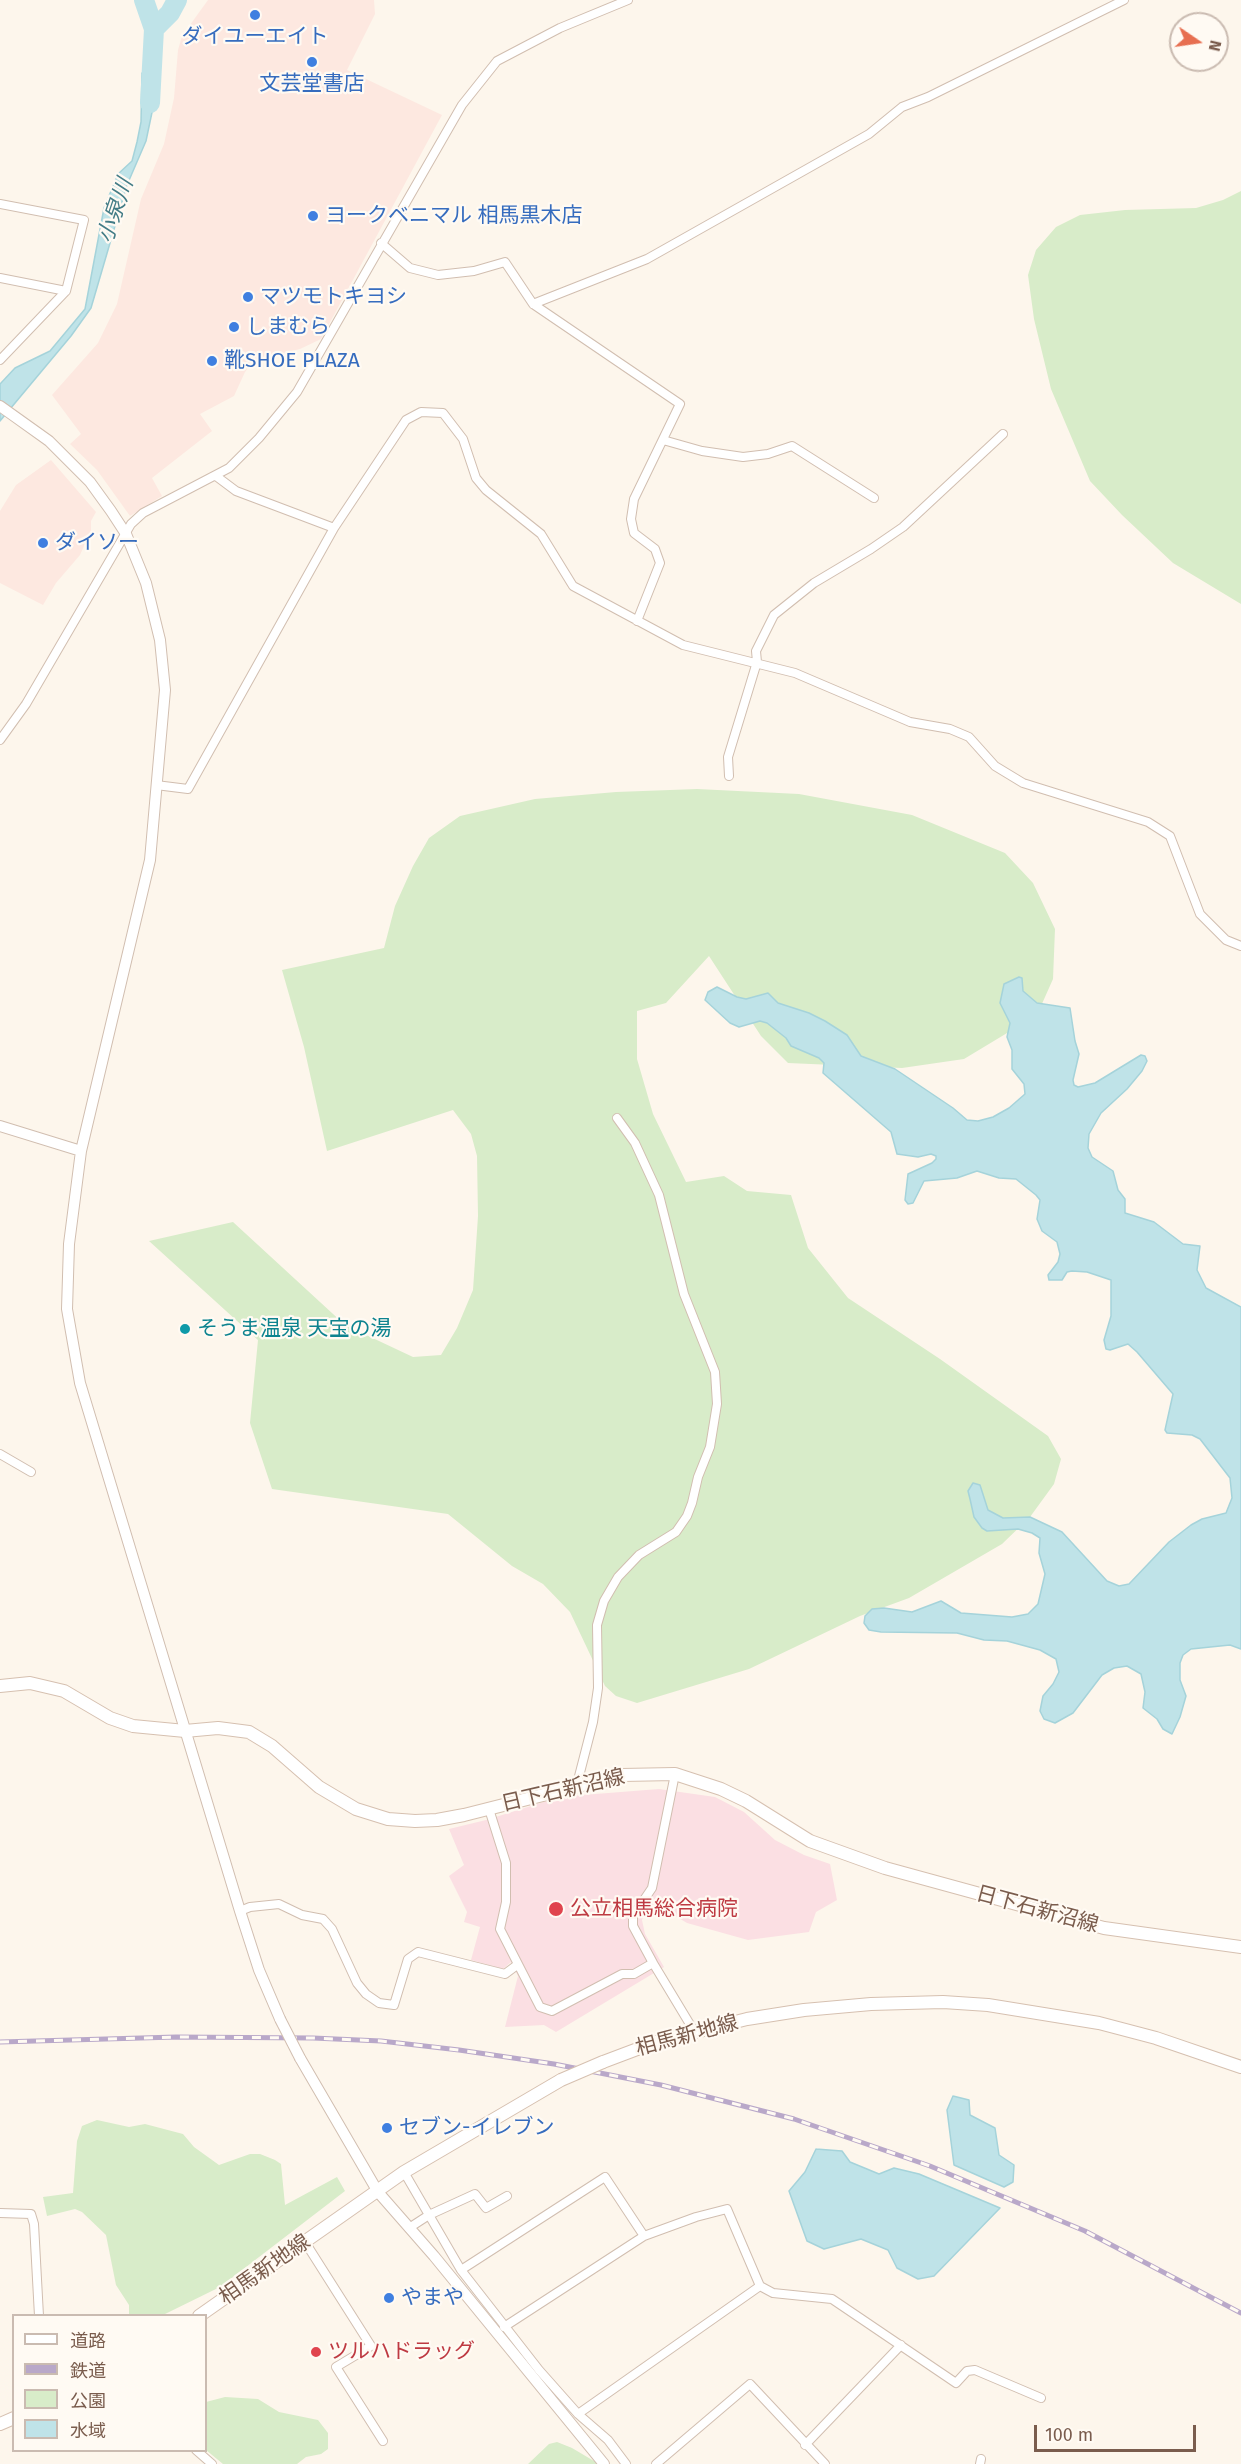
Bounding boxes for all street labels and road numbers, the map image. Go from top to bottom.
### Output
street label: 日下石新沼線 [499,1765,627,1817]
street label: 日下石新沼線 [973,1882,1101,1938]
street label: 相馬新地線 [633,2010,741,2062]
street label: 相馬新地線 [215,2230,315,2310]

